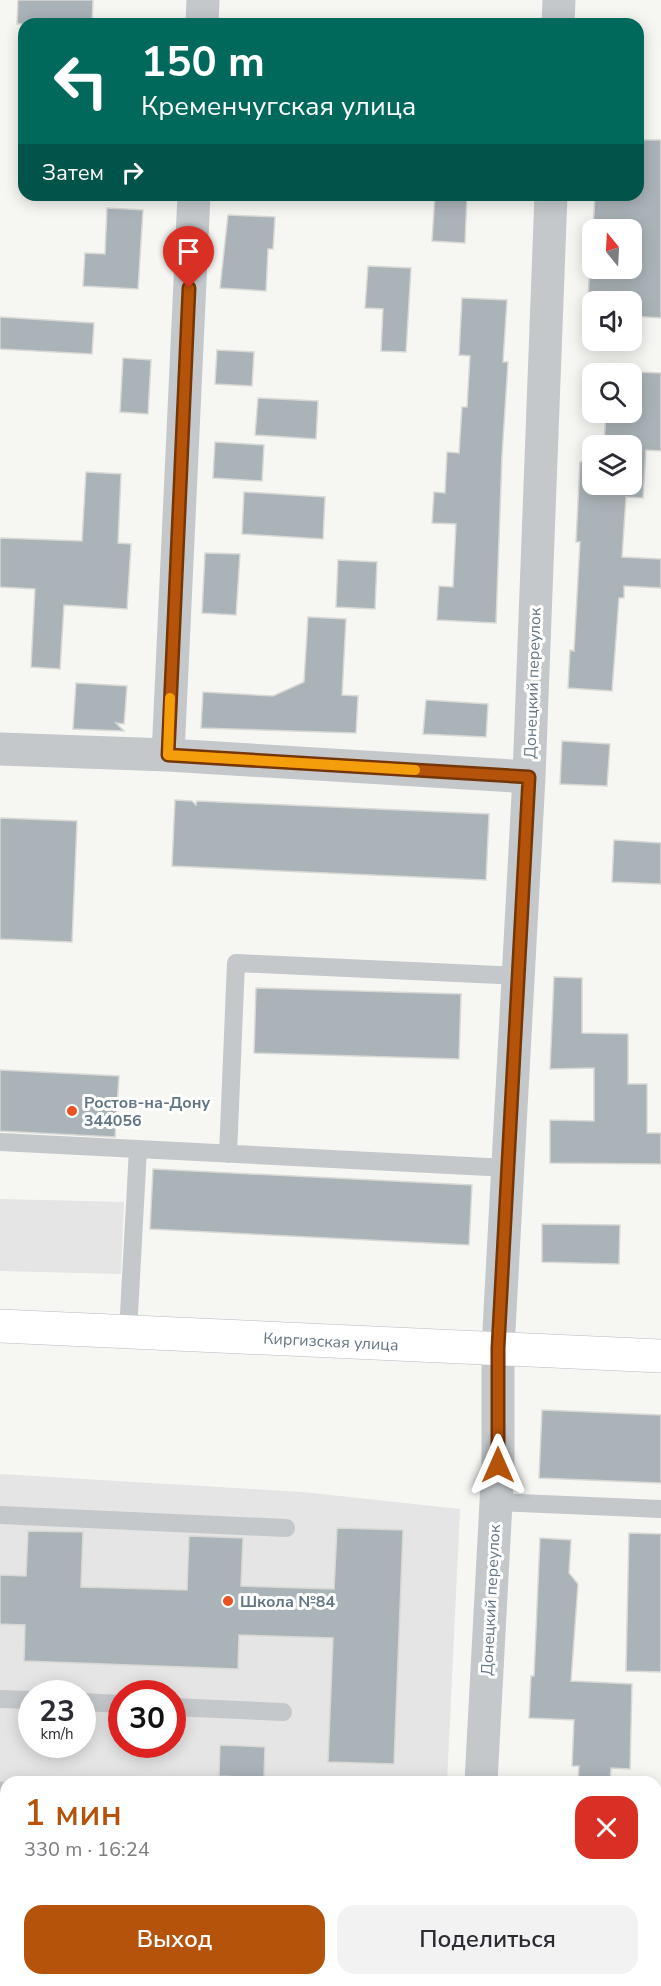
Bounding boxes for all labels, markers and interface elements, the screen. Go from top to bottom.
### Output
text: 150 m [141,34,265,91]
icon: left [42,42,120,120]
text: Кременчугская улица [141,88,416,125]
icon: right [116,156,149,189]
text: Затем [42,158,104,188]
north arrow [582,219,642,279]
map controls [582,219,642,495]
pin [163,226,214,288]
icon: arrive [172,235,205,268]
button: sound [582,291,642,351]
button: search [582,363,642,423]
button: layers [582,435,642,495]
street label: Донецкий переулок [519,607,547,759]
place label: Ростов-на-Дону 344056 [84,1092,210,1132]
marker: Ростов-на-Дону 344056 [65,1104,79,1118]
street label: Киргизская улица [263,1327,399,1357]
position arrow [466,1433,530,1497]
street label: Донецкий переулок [476,1524,506,1676]
place label: Школа №84 [240,1591,335,1613]
marker: Школа №84 [221,1594,235,1608]
speed limit sign: 30 [108,1680,186,1758]
text: 23 [39,1691,75,1732]
text: km/h [40,1724,74,1744]
text: 1 мин [24,1789,122,1838]
button: close [575,1796,638,1859]
text: 330 m · 16:24 [24,1836,150,1863]
button: Выход [24,1905,325,1974]
button: Поделиться [337,1905,638,1974]

